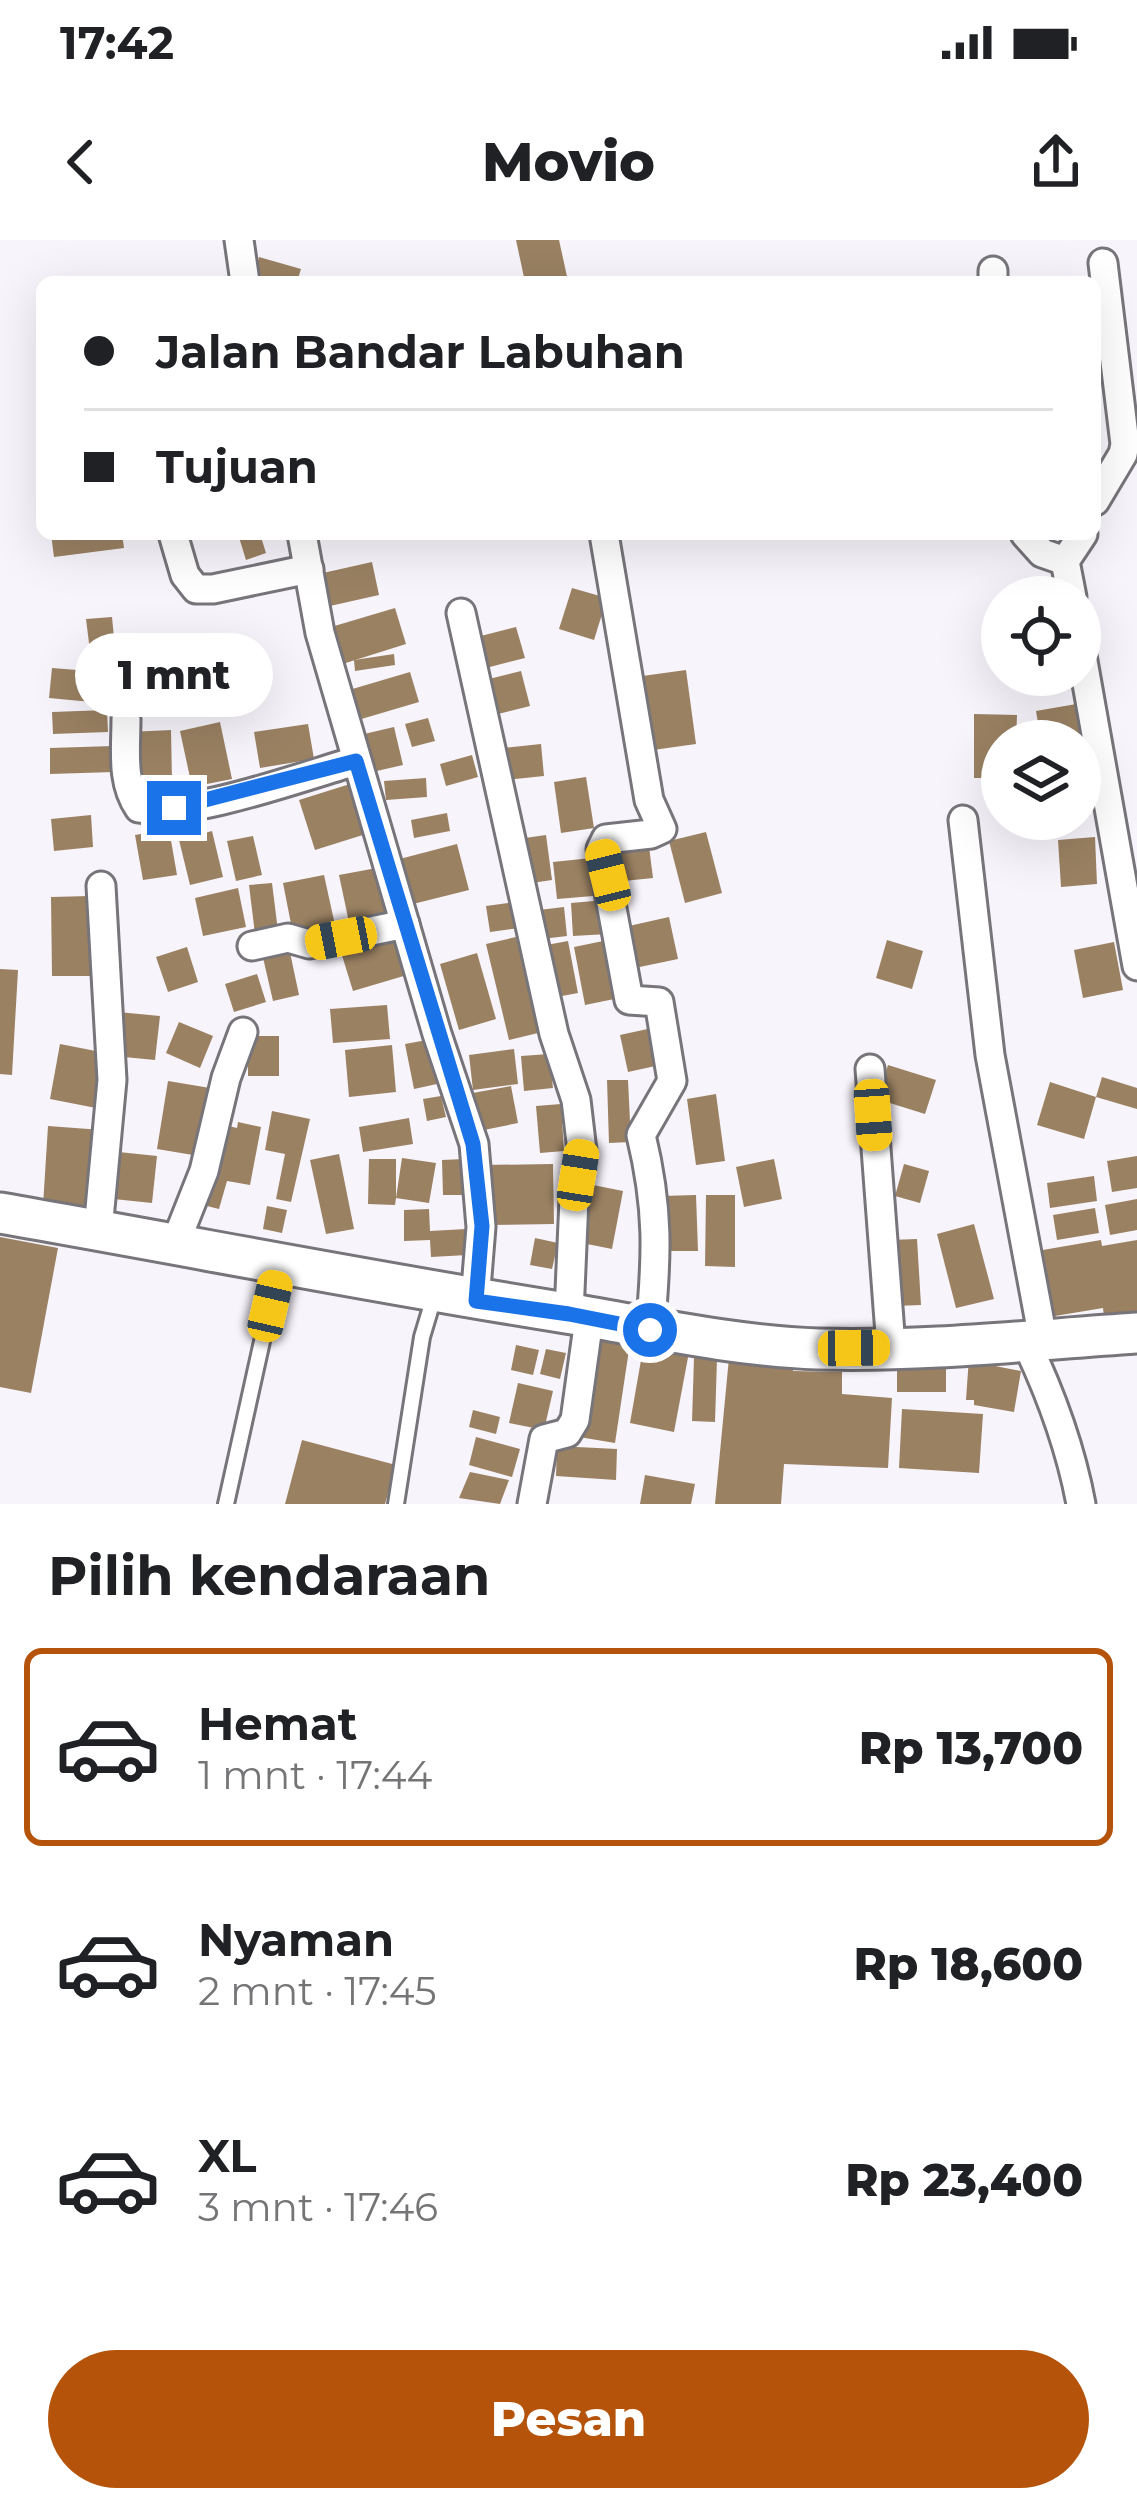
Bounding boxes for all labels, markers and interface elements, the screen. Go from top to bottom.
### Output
text: 17:42 [60,15,174,70]
icon: back [48,129,114,195]
text: Movio [482,129,655,195]
icon: share [1023,129,1089,195]
text: Jalan Bandar Labuhan [156,324,685,379]
text: Tujuan [156,439,318,494]
map controls [981,576,1101,840]
button: locate [981,576,1101,696]
callout: 1 mnt [75,634,273,718]
text: 1 mnt [118,651,230,699]
button: layers [981,720,1101,840]
route end [147,781,201,835]
car [582,836,634,914]
car [302,913,380,963]
car [853,1078,893,1152]
car [555,1137,601,1213]
car [244,1267,296,1345]
route start [623,1303,677,1357]
car [818,1329,890,1367]
text: Pilih kendaraan [48,1543,490,1609]
icon: car [54,1693,162,1801]
text: Hemat [198,1696,357,1751]
text: Rp 13,700 [859,1720,1083,1775]
text: 1 mnt · 17:44 [198,1751,432,1799]
icon: car [54,1909,162,2017]
text: Nyaman [198,1912,394,1967]
text: Rp 18,600 [854,1936,1083,1991]
text: 2 mnt · 17:45 [198,1967,437,2015]
icon: car [54,2125,162,2233]
text: XL [198,2128,256,2183]
text: Rp 23,400 [845,2152,1083,2207]
text: 3 mnt · 17:46 [198,2183,438,2231]
button: Pesan [48,2350,1089,2488]

